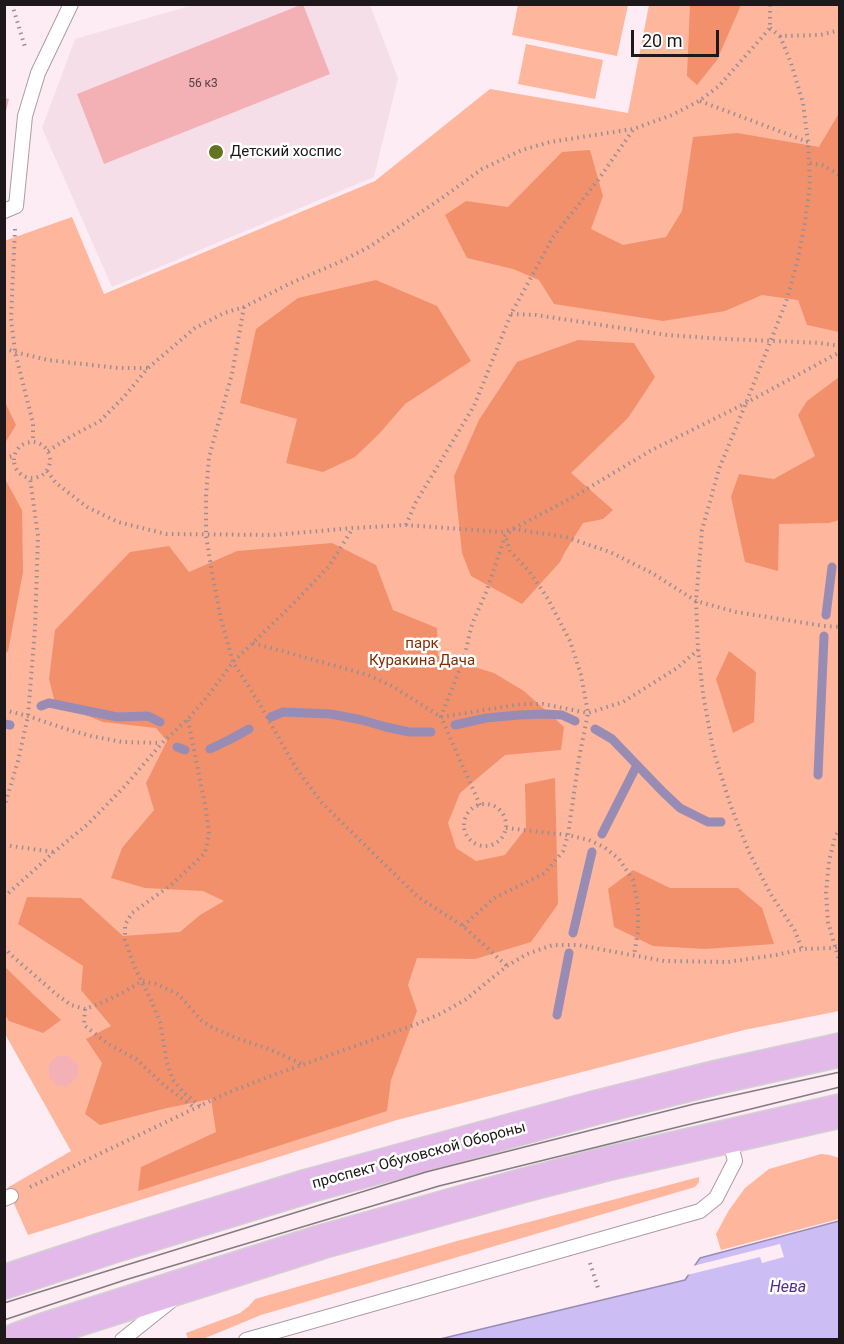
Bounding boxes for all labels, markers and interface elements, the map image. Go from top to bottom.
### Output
scale bar [634,18,722,56]
text: 20 m [642,30,682,51]
house number: 56 к3 [188,77,218,91]
marker: Детский хоспис [207,143,225,161]
place label: Детский хоспис [230,143,342,161]
park label: парк Куракина Дача [369,635,475,670]
street label: проспект Обуховской Обороны [310,1119,528,1193]
water label: Нева [770,1278,806,1298]

